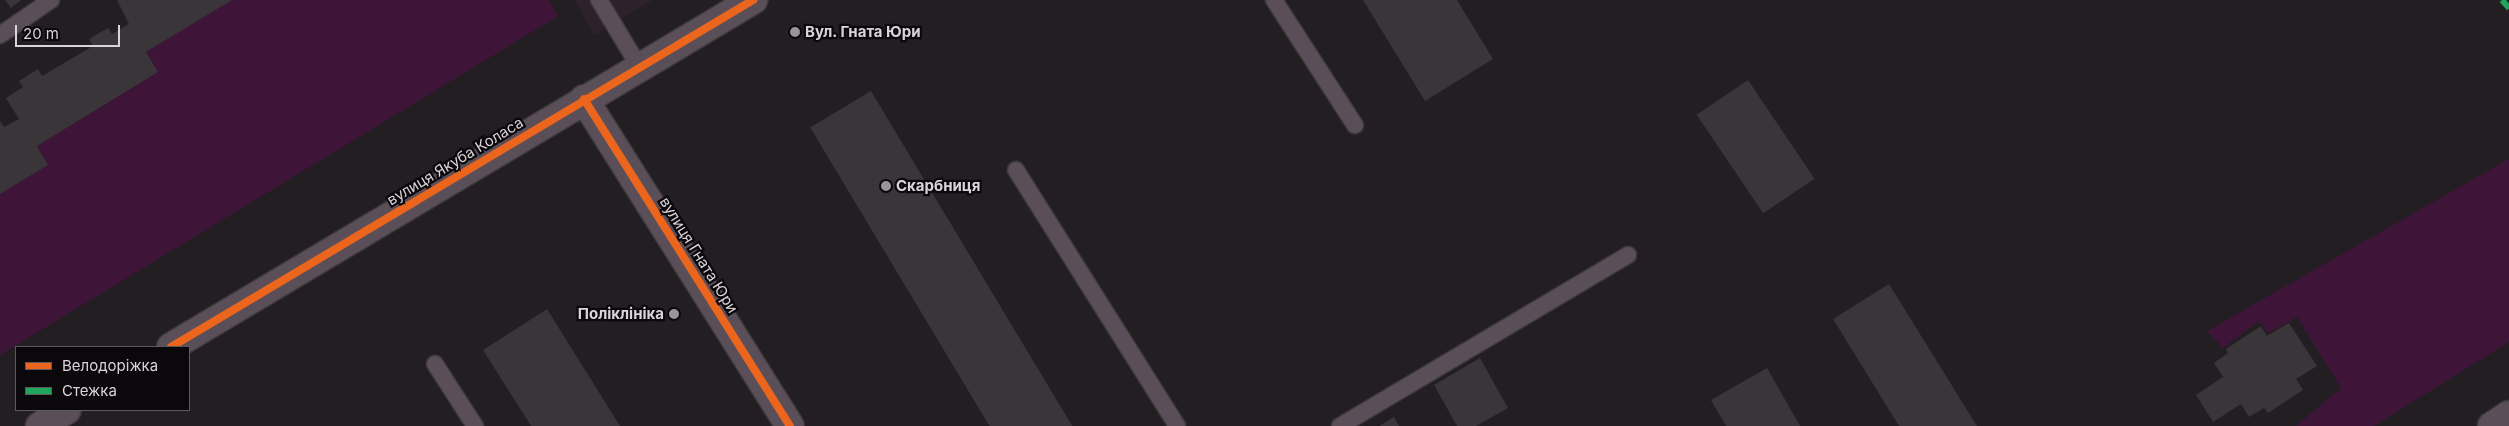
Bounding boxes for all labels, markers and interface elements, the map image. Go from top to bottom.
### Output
scale bar [18,15,122,47]
place label: Вул. Гната Юри [805,23,921,41]
text: 20 m [23,24,59,43]
marker: Вул. Гната Юри [789,26,801,38]
street label: вулиця Якуба Коласа [384,113,526,209]
place label: Скарбниця [896,177,980,195]
marker: Скарбниця [880,180,892,192]
street label: вулиця Гната Юри [656,194,742,316]
place label: Поліклініка [578,305,664,323]
marker: Поліклініка [668,308,680,320]
legend [15,346,190,411]
text: Велодоріжка [62,356,158,375]
text: Стежка [62,381,117,400]

